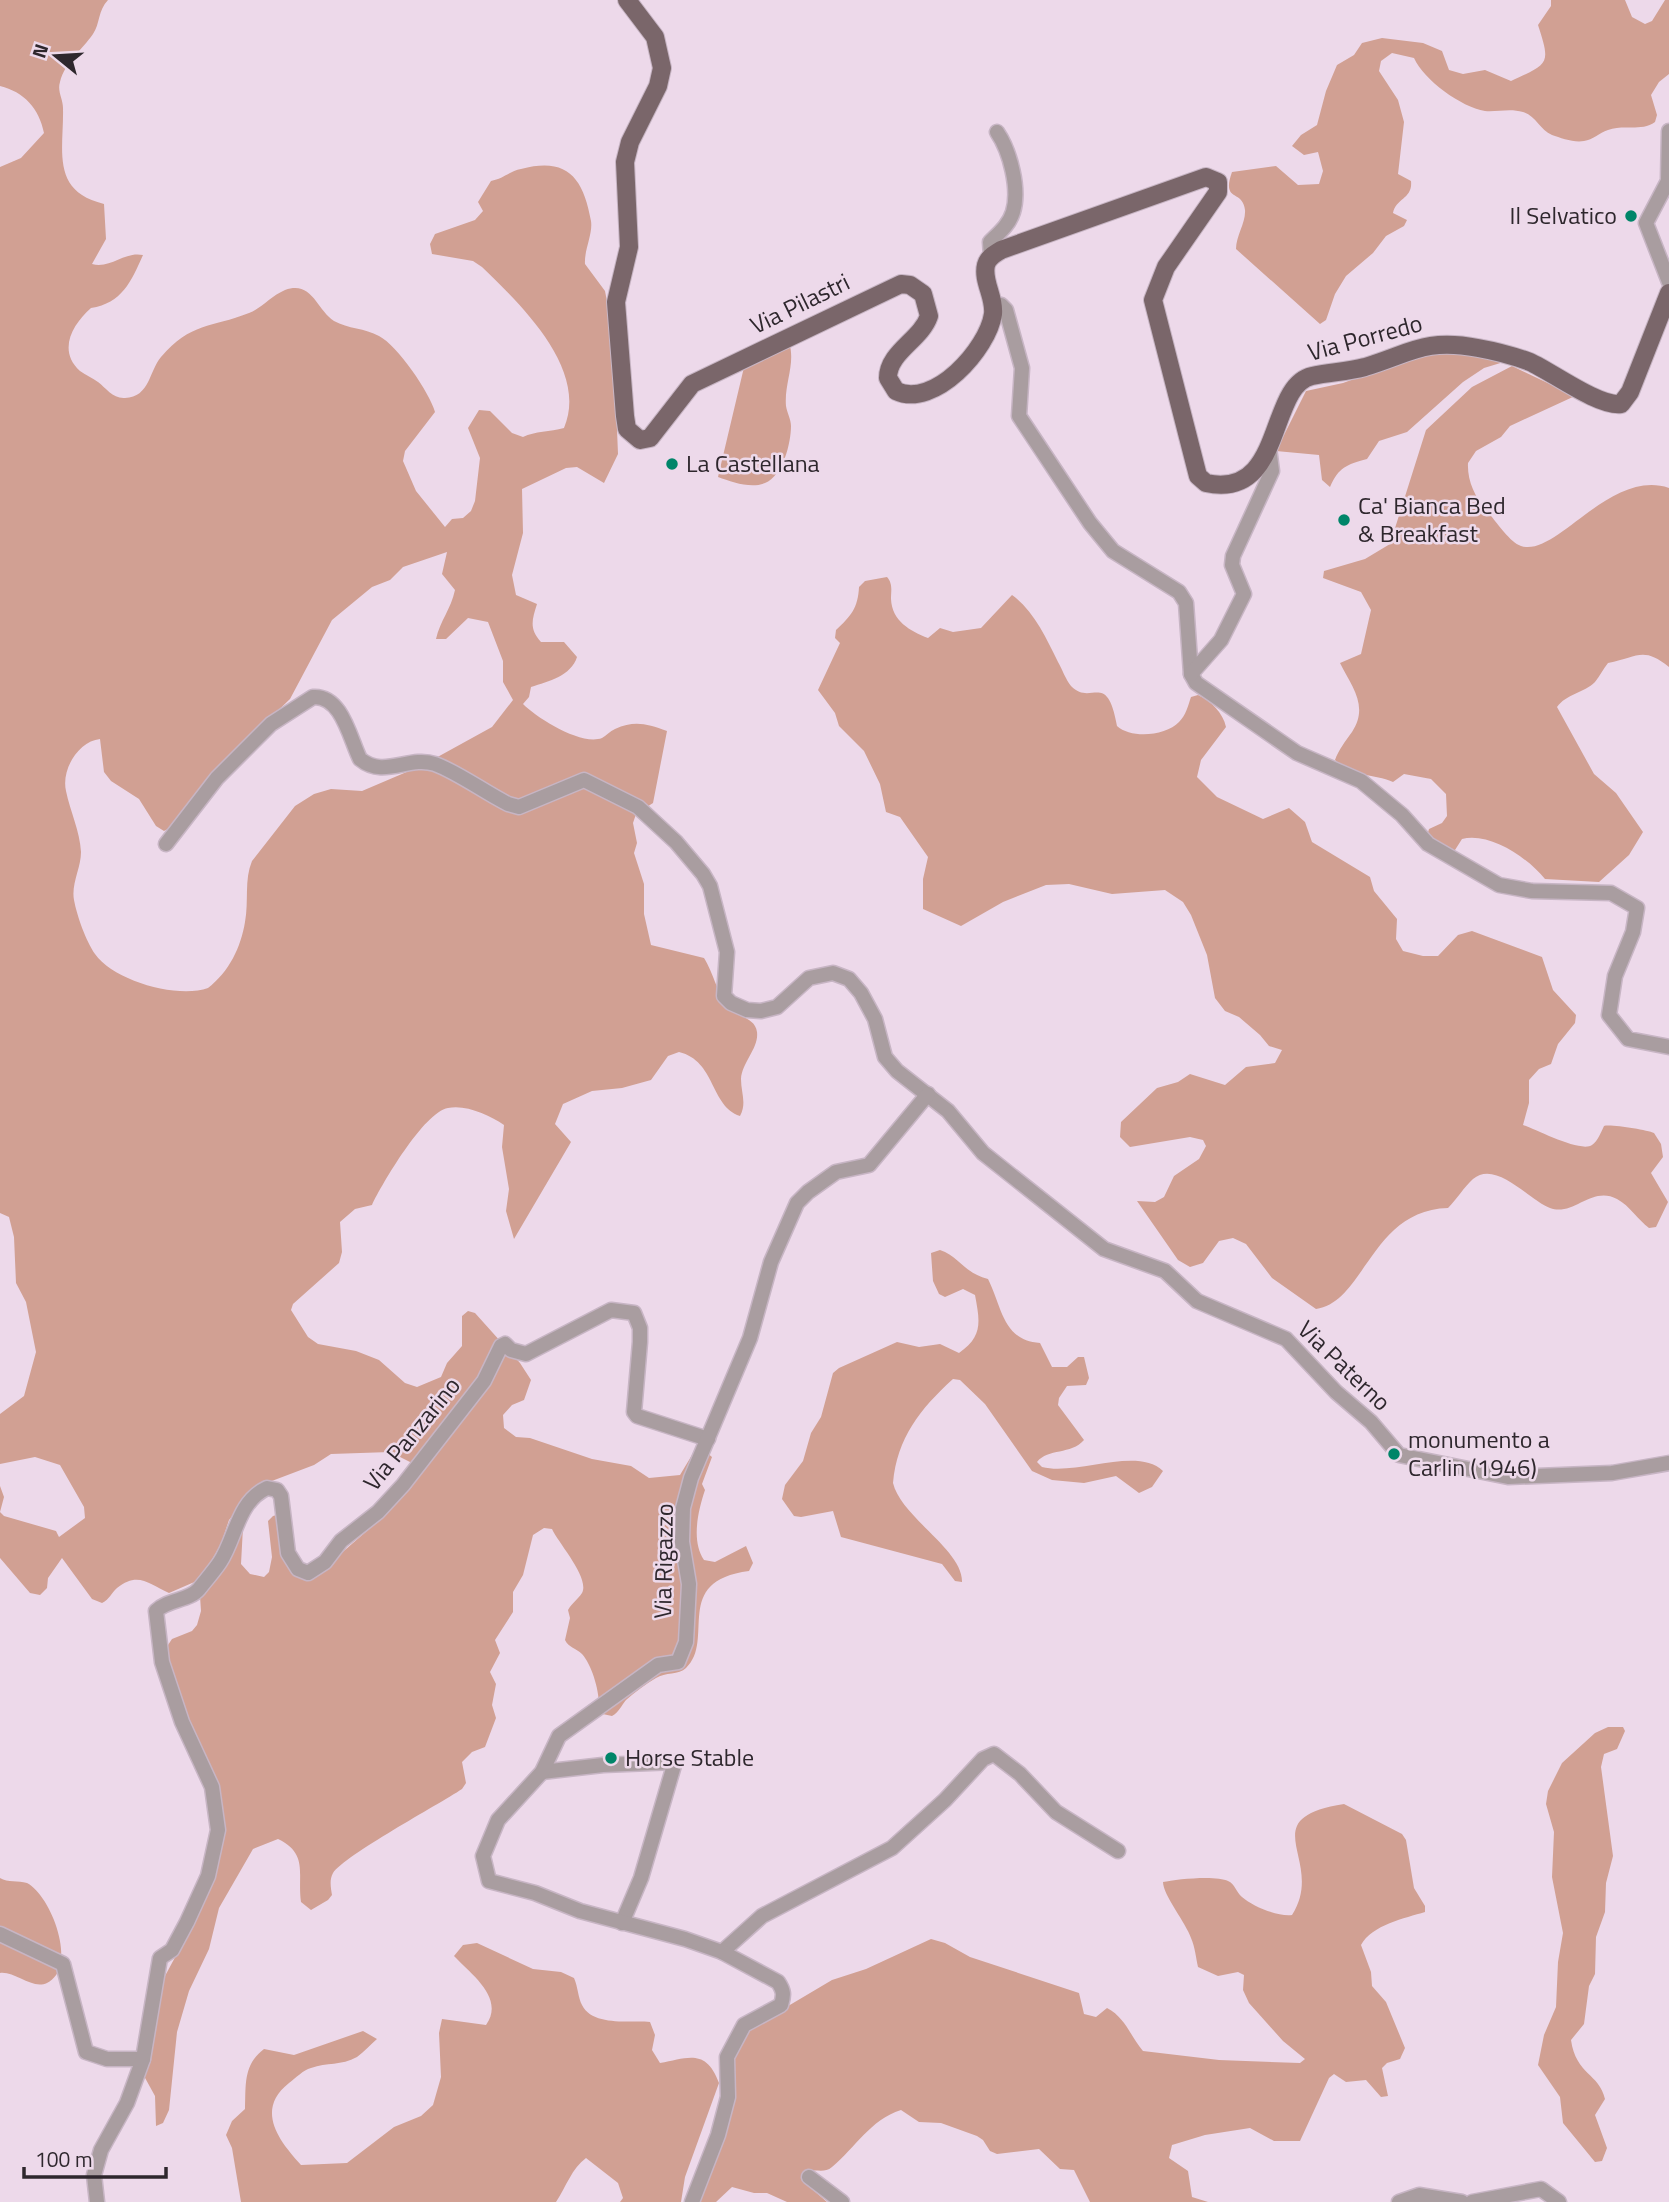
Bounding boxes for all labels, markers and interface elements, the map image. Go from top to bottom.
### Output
north arrow [21,21,91,91]
text: N [24,40,55,61]
place label: Il Selvatico [1510,197,1617,233]
marker: Il Selvatico [1623,208,1639,224]
street label: Via Pilastri [744,264,855,343]
street label: Via Porredo [1303,304,1426,370]
place label: La Castellana [686,445,820,481]
marker: La Castellana [664,456,680,472]
place label: Ca' Bianca Bed & Breakfast [1358,487,1506,551]
marker: Ca' Bianca Bed & Breakfast [1336,512,1352,528]
street label: Via Paterno [1290,1312,1399,1419]
street label: Via Panzarino [354,1369,469,1498]
place label: monumento a Carlin (1946) [1408,1421,1550,1485]
marker: monumento a Carlin (1946) [1386,1446,1402,1462]
street label: Via Rigazzo [644,1503,682,1619]
place label: Horse Stable [625,1739,754,1775]
marker: Horse Stable [603,1750,619,1766]
scale bar [24,2136,166,2180]
text: 100 m [35,2143,92,2175]

